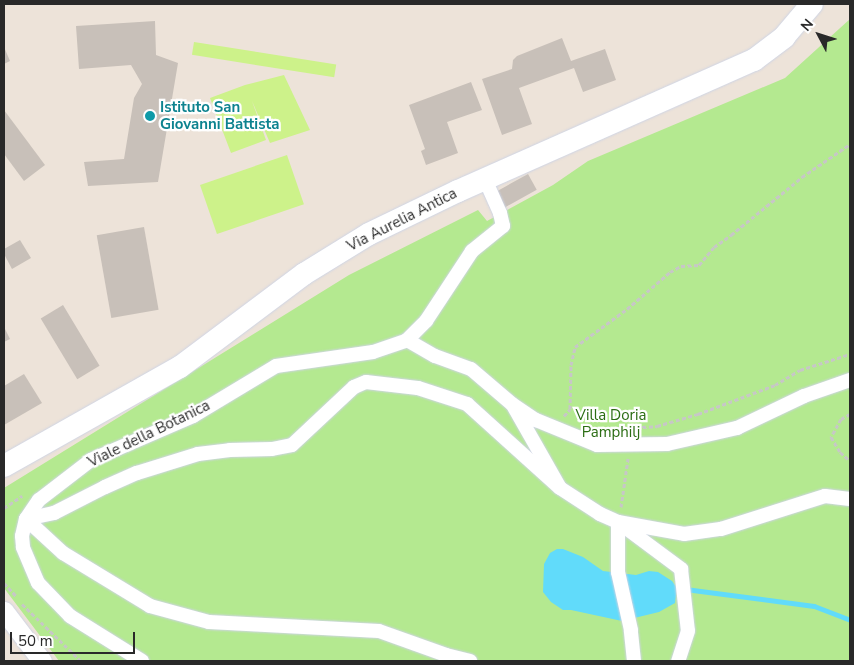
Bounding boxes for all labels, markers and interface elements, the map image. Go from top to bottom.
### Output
north arrow [794,10,844,60]
text: N [796,15,818,35]
place label: Istituto San Giovanni Battista [160,98,279,133]
marker: Istituto San Giovanni Battista [144,110,156,122]
street label: Via Aurelia Antica [344,185,460,255]
street label: Viale della Botanica [85,397,213,471]
park label: Villa Doria Pamphilj [576,406,646,441]
scale bar [12,622,138,654]
text: 50 m [18,631,53,651]

